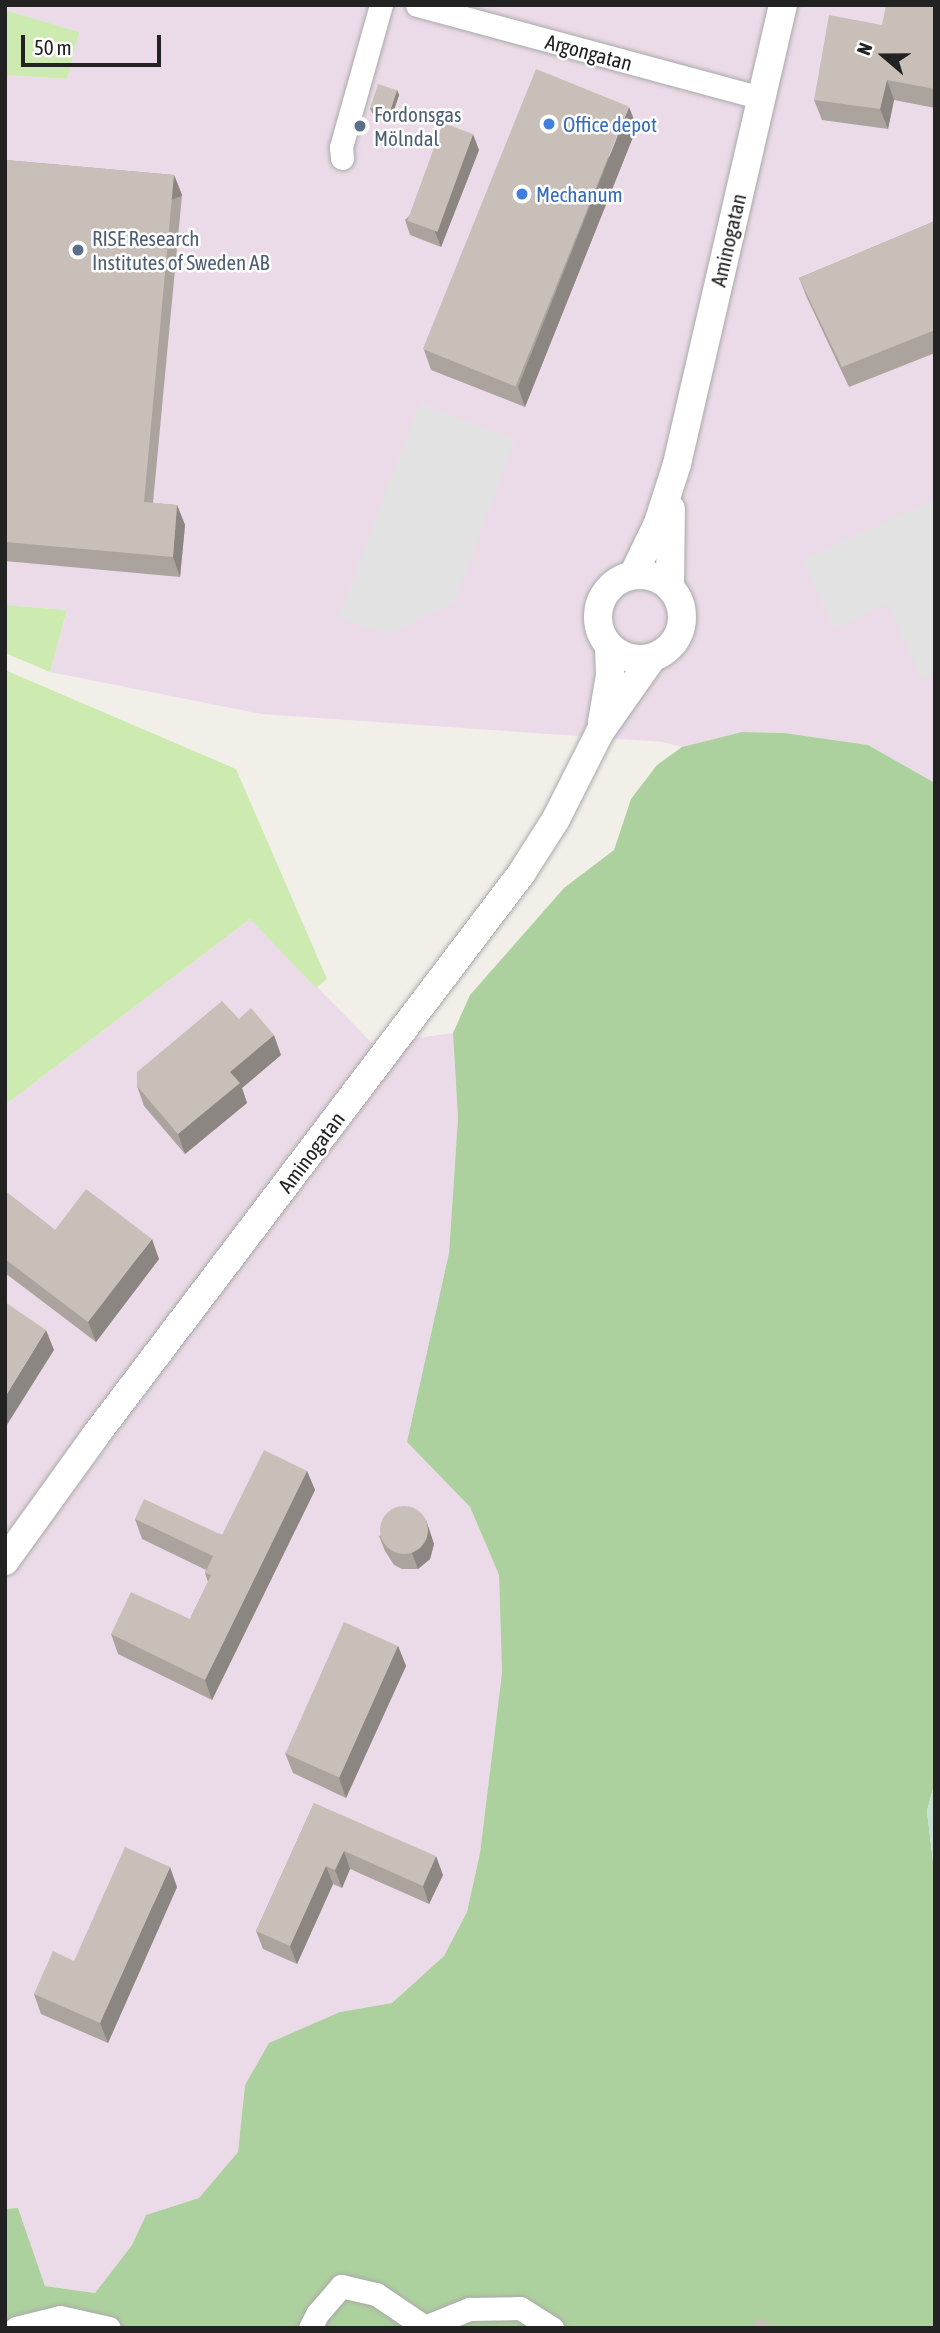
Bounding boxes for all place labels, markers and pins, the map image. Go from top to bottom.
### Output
place label: Fordonsgas Mölndal [374,101,461,151]
place label: Office depot [563,111,657,137]
marker: Office depot [541,116,557,132]
marker: Fordonsgas Mölndal [352,118,368,134]
place label: Mechanum [536,181,623,207]
marker: Mechanum [514,186,530,202]
place label: RISE Research Institutes of Sweden AB [92,225,269,275]
marker: RISE Research Institutes of Sweden AB [70,242,86,258]

